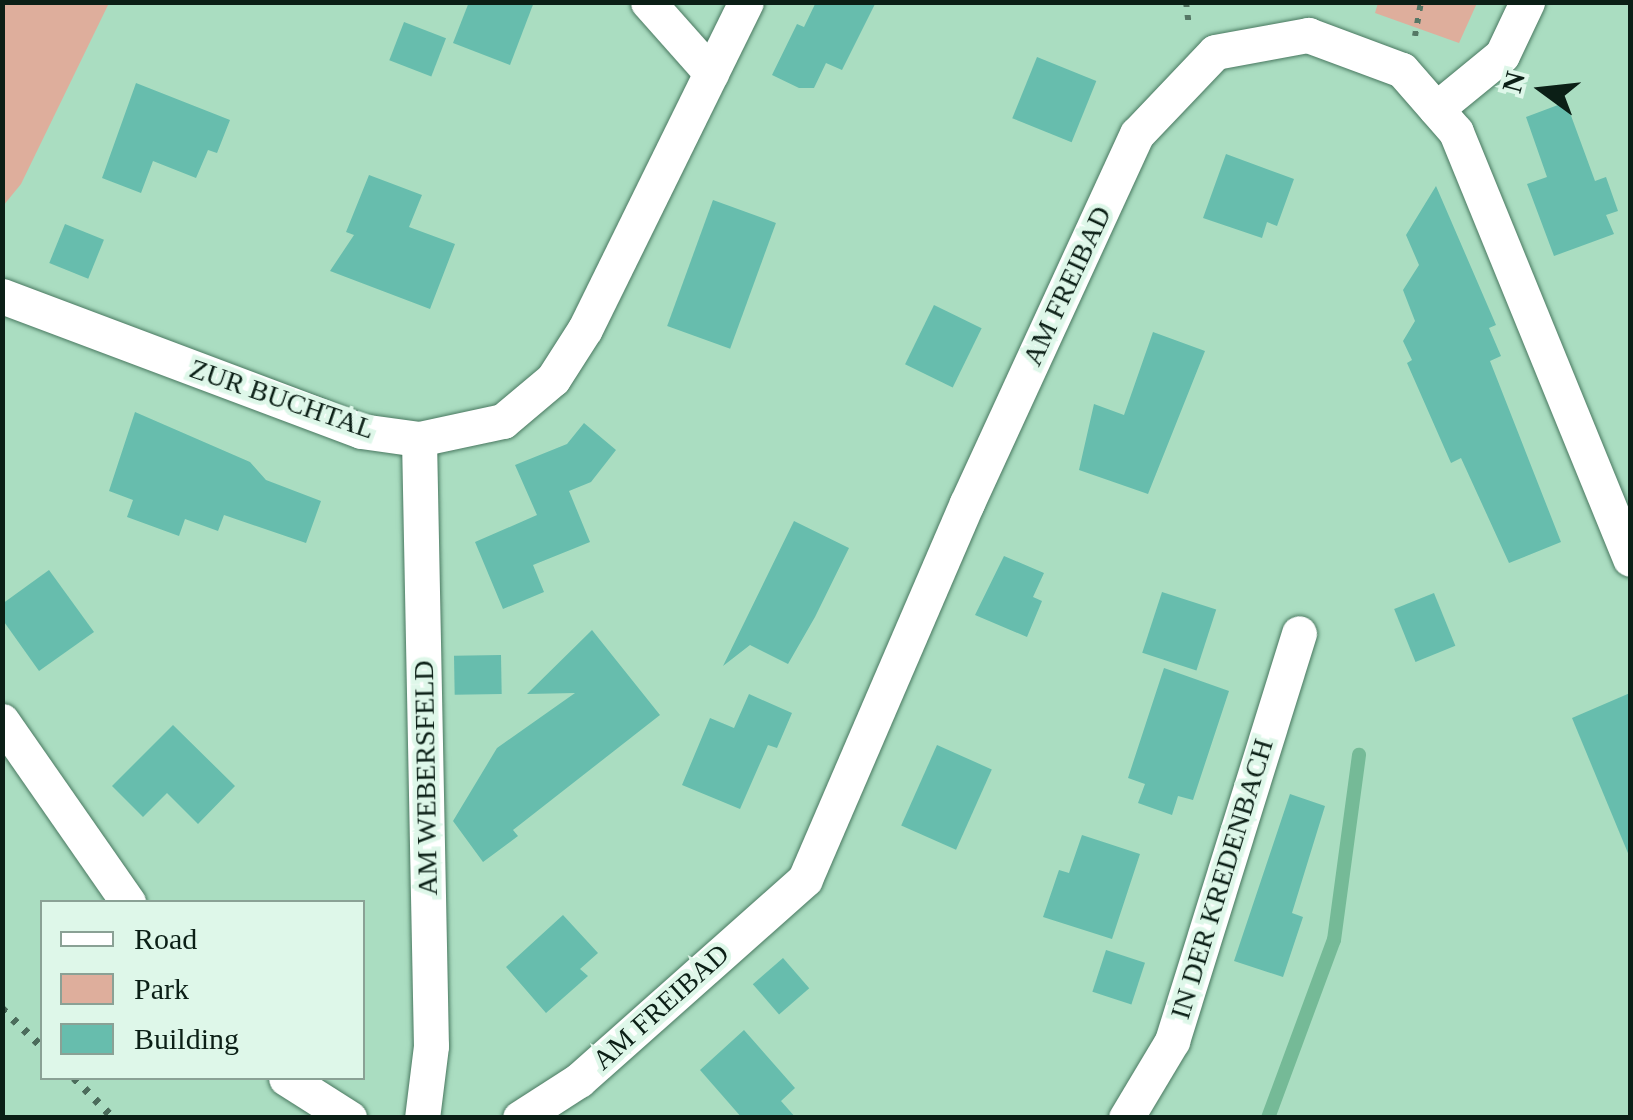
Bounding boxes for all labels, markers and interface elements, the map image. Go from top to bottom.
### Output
north arrow [1493,40,1593,140]
text: N [1496,68,1531,96]
street label: AM FREIBAD [1015,201,1119,371]
street label: ZUR BUCHTAL [185,352,379,446]
street label: AM WEBERSFELD [407,660,445,896]
street label: IN DER KREDENBACH [1163,735,1281,1023]
legend [40,900,365,1080]
text: Road [134,922,197,955]
street label: AM FREIBAD [586,937,736,1077]
text: Park [134,972,189,1005]
text: Building [134,1022,239,1055]

